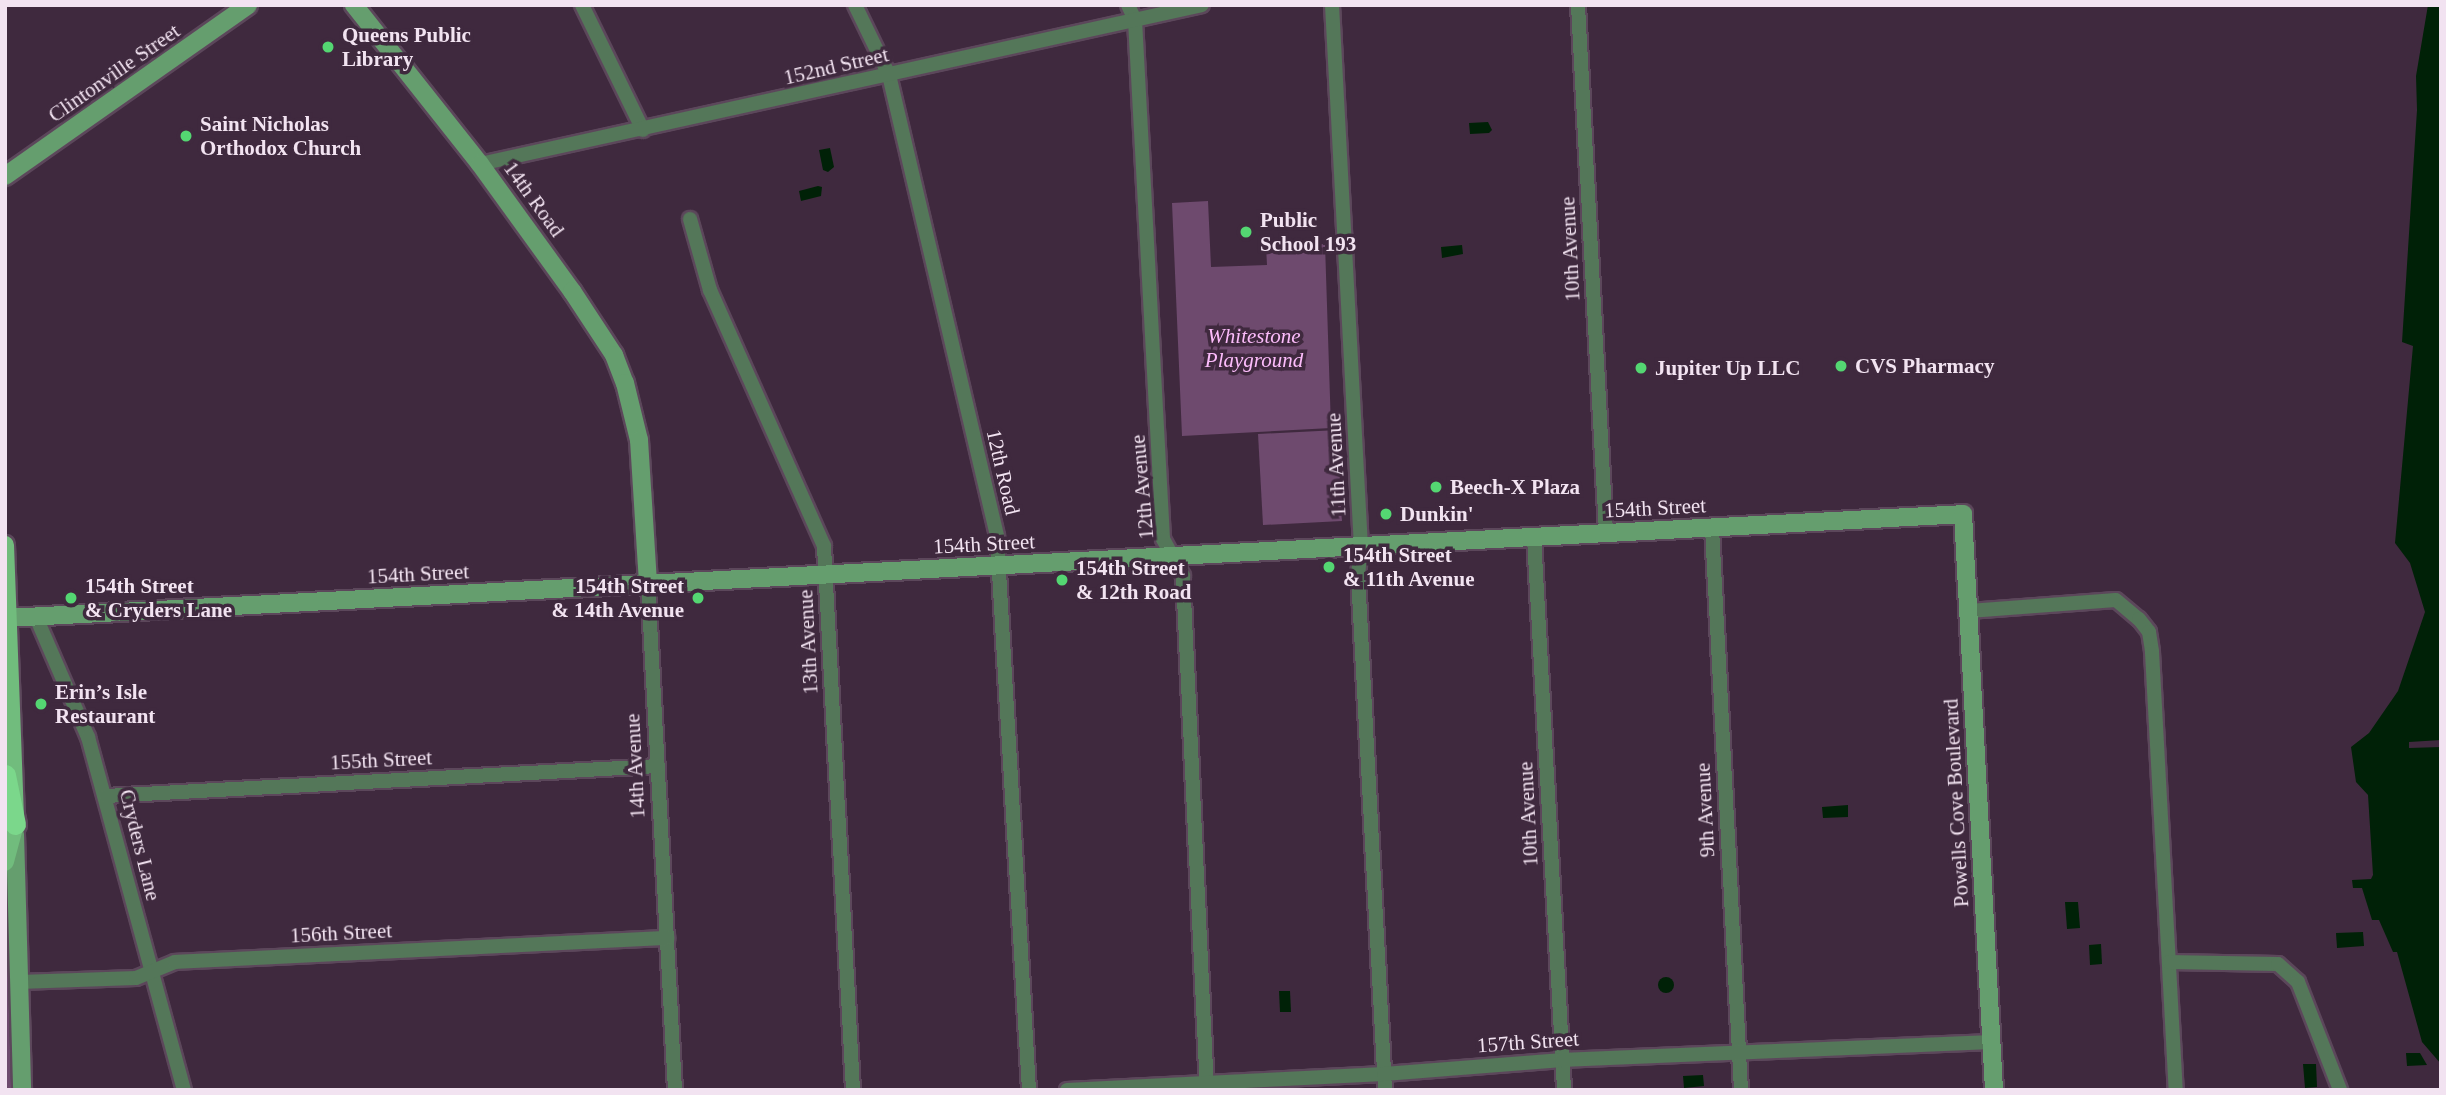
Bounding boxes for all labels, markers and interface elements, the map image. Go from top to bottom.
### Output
street label: Clintonville Street [43,18,185,128]
place label: Queens Public Library [342,22,471,72]
marker: Queens Public Library [320,39,336,55]
street label: 152nd Street [781,42,891,90]
place label: Saint Nicholas Orthodox Church [200,111,361,161]
marker: Saint Nicholas Orthodox Church [178,128,194,144]
street label: 14th Road [498,156,570,242]
street label: 10th Avenue [1555,195,1585,303]
place label: Public School 193 [1260,207,1356,257]
marker: Public School 193 [1238,224,1254,240]
park label: Whitestone Playground [1205,323,1303,373]
place label: CVS Pharmacy [1855,353,1994,379]
place label: Jupiter Up LLC [1655,355,1801,381]
marker: CVS Pharmacy [1833,358,1849,374]
marker: Jupiter Up LLC [1633,360,1649,376]
street label: 11th Avenue [1321,412,1351,518]
street label: 12th Road [981,427,1025,517]
street label: 12th Avenue [1125,433,1159,541]
place label: Beech-X Plaza [1450,474,1580,500]
marker: Beech-X Plaza [1428,479,1444,495]
street label: 154th Street [1603,493,1707,523]
place label: Dunkin' [1400,501,1474,527]
marker: Dunkin' [1378,506,1394,522]
street label: 154th Street [932,529,1036,559]
place label: 154th Street & 11th Avenue [1343,542,1476,592]
place label: 154th Street & 12th Road [1076,555,1192,605]
street label: 154th Street [366,559,470,589]
marker: 154th Street & 11th Avenue [1321,559,1337,575]
marker: 154th Street & 12th Road [1054,572,1070,588]
place label: 154th Street & Cryders Lane [85,573,232,623]
place label: 154th Street & 14th Avenue [550,573,684,623]
street label: 13th Avenue [793,588,823,696]
marker: 154th Street & Cryders Lane [63,590,79,606]
marker: 154th Street & 14th Avenue [690,590,706,606]
place label: Erin’s Isle Restaurant [55,679,155,729]
marker: Erin’s Isle Restaurant [33,696,49,712]
street label: Powells Cove Boulevard [1938,698,1974,908]
street label: 14th Avenue [620,712,650,820]
street label: 155th Street [329,745,433,775]
street label: 10th Avenue [1513,760,1543,868]
street label: 9th Avenue [1690,761,1720,859]
street label: Cryders Lane [114,787,166,903]
street label: 156th Street [289,918,393,948]
street label: 157th Street [1476,1026,1580,1058]

